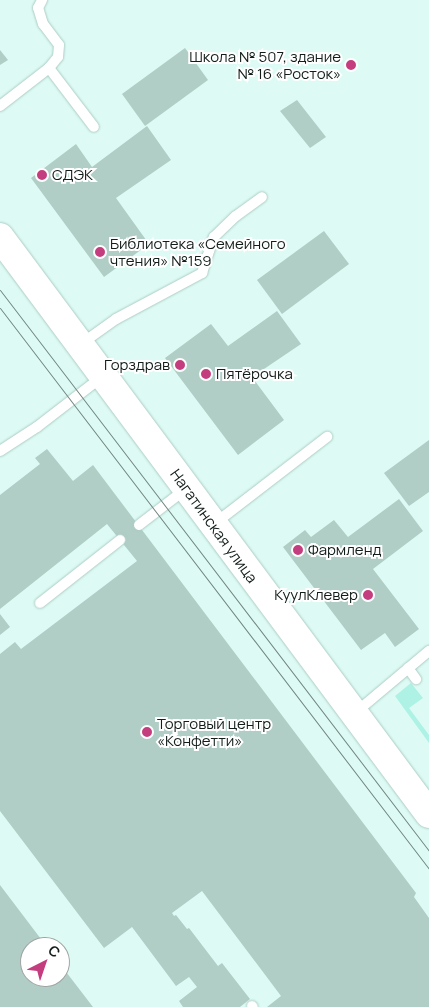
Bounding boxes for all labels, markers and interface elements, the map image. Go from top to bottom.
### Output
place label: Школа № 507, здание № 16 «Росток» [189,47,341,82]
marker: Школа № 507, здание № 16 «Росток» [345,59,357,71]
place label: СДЭК [52,166,93,184]
marker: СДЭК [36,169,48,181]
place label: Библиотека «Семейного чтения» №159 [110,234,286,269]
marker: Библиотека «Семейного чтения» №159 [94,246,106,258]
place label: Горздрав [104,356,170,374]
marker: Горздрав [174,359,186,371]
place label: Пятёрочка [216,365,293,383]
marker: Пятёрочка [200,368,212,380]
street label: Нагатинская улица [167,466,261,586]
place label: Фармленд [308,541,381,559]
marker: Фармленд [292,544,304,556]
place label: КуулКлевер [274,586,358,604]
marker: КуулКлевер [362,589,374,601]
place label: Торговый центр «Конфетти» [157,714,271,749]
marker: Торговый центр «Конфетти» [141,726,153,738]
north arrow [20,937,70,987]
text: С [44,940,65,962]

